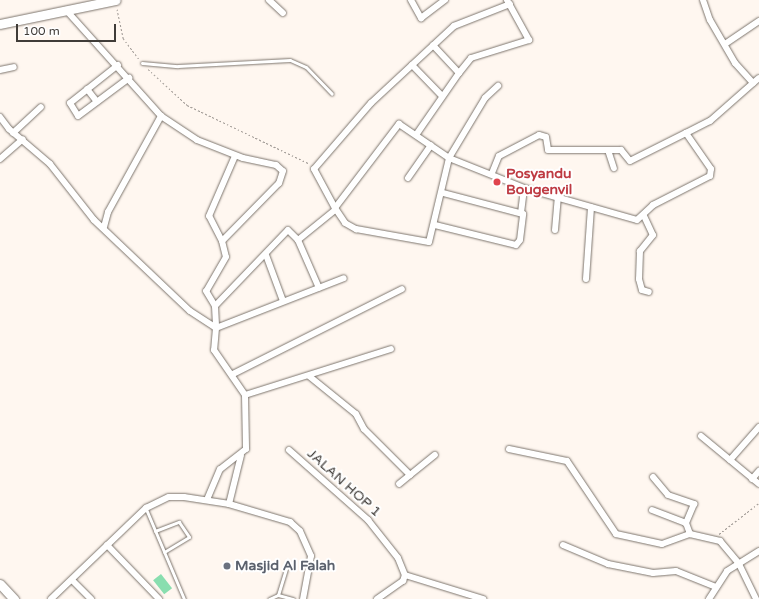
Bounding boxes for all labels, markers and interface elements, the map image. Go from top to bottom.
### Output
scale bar [18,16,118,42]
text: 100 m [23,24,60,38]
place label: Posyandu Bougenvil [506,166,572,198]
marker: Posyandu Bougenvil [491,176,503,188]
street label: JALAN HOP 1 [304,445,384,521]
place label: Masjid Al Falah [235,558,335,574]
marker: Masjid Al Falah [222,561,232,571]

